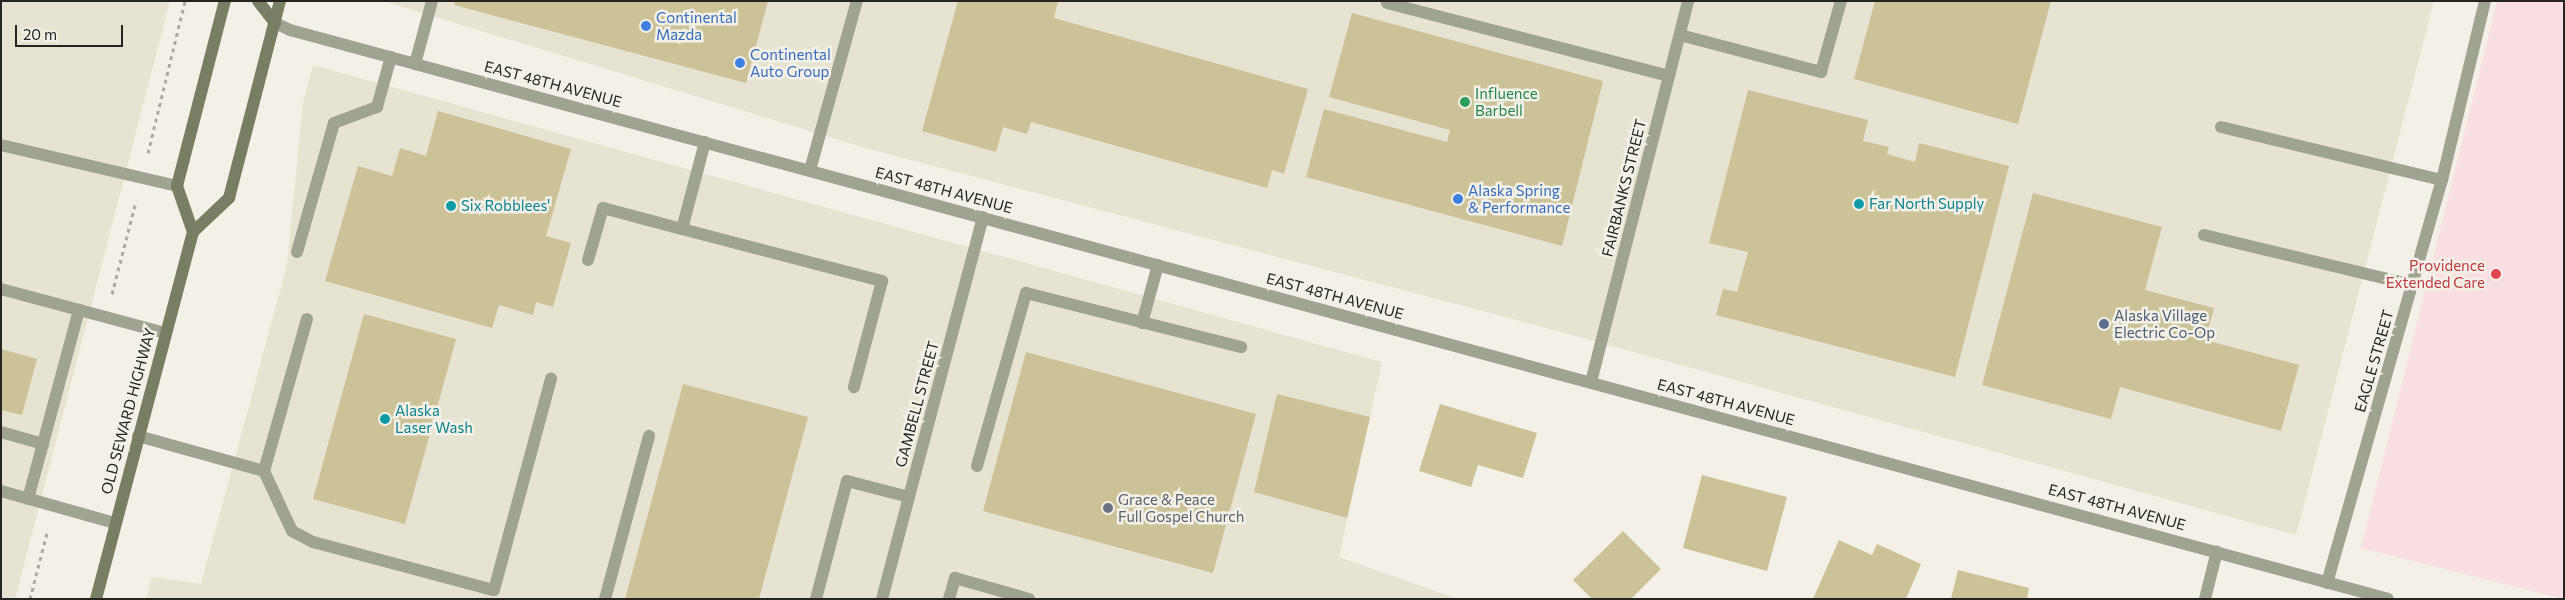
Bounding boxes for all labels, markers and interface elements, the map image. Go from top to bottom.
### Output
place label: Continental Mazda [656,8,737,43]
scale bar [18,15,125,47]
marker: Continental Mazda [640,20,652,32]
text: 20 m [23,25,57,43]
place label: Continental Auto Group [750,45,831,80]
street label: EAST 48TH AVENUE [482,57,624,111]
marker: Continental Auto Group [734,57,746,69]
place label: Influence Barbell [1475,84,1538,119]
marker: Influence Barbell [1459,96,1471,108]
street label: FAIRBANKS STREET [1598,117,1650,259]
street label: EAST 48TH AVENUE [873,163,1015,217]
place label: Alaska Spring & Performance [1468,181,1570,216]
marker: Alaska Spring & Performance [1452,193,1464,205]
place label: Far North Supply [1869,195,1984,213]
place label: Six Robblees' [461,197,550,215]
marker: Far North Supply [1853,198,1865,210]
marker: Six Robblees' [445,200,457,212]
place label: Providence Extended Care [2386,256,2485,291]
marker: Providence Extended Care [2489,267,2503,281]
street label: EAST 48TH AVENUE [1264,269,1406,323]
place label: Alaska Village Electric Co-Op [2114,306,2215,341]
street label: EAGLE STREET [2351,308,2397,414]
marker: Alaska Village Electric Co-Op [2098,318,2110,330]
street label: OLD SEWARD HIGHWAY [97,326,159,496]
street label: GAMBELL STREET [891,339,943,469]
street label: EAST 48TH AVENUE [1655,375,1797,429]
place label: Alaska Laser Wash [395,401,473,436]
marker: Alaska Laser Wash [379,413,391,425]
street label: EAST 48TH AVENUE [2046,480,2188,534]
place label: Grace & Peace Full Gospel Church [1118,490,1244,525]
marker: Grace & Peace Full Gospel Church [1102,502,1114,514]

